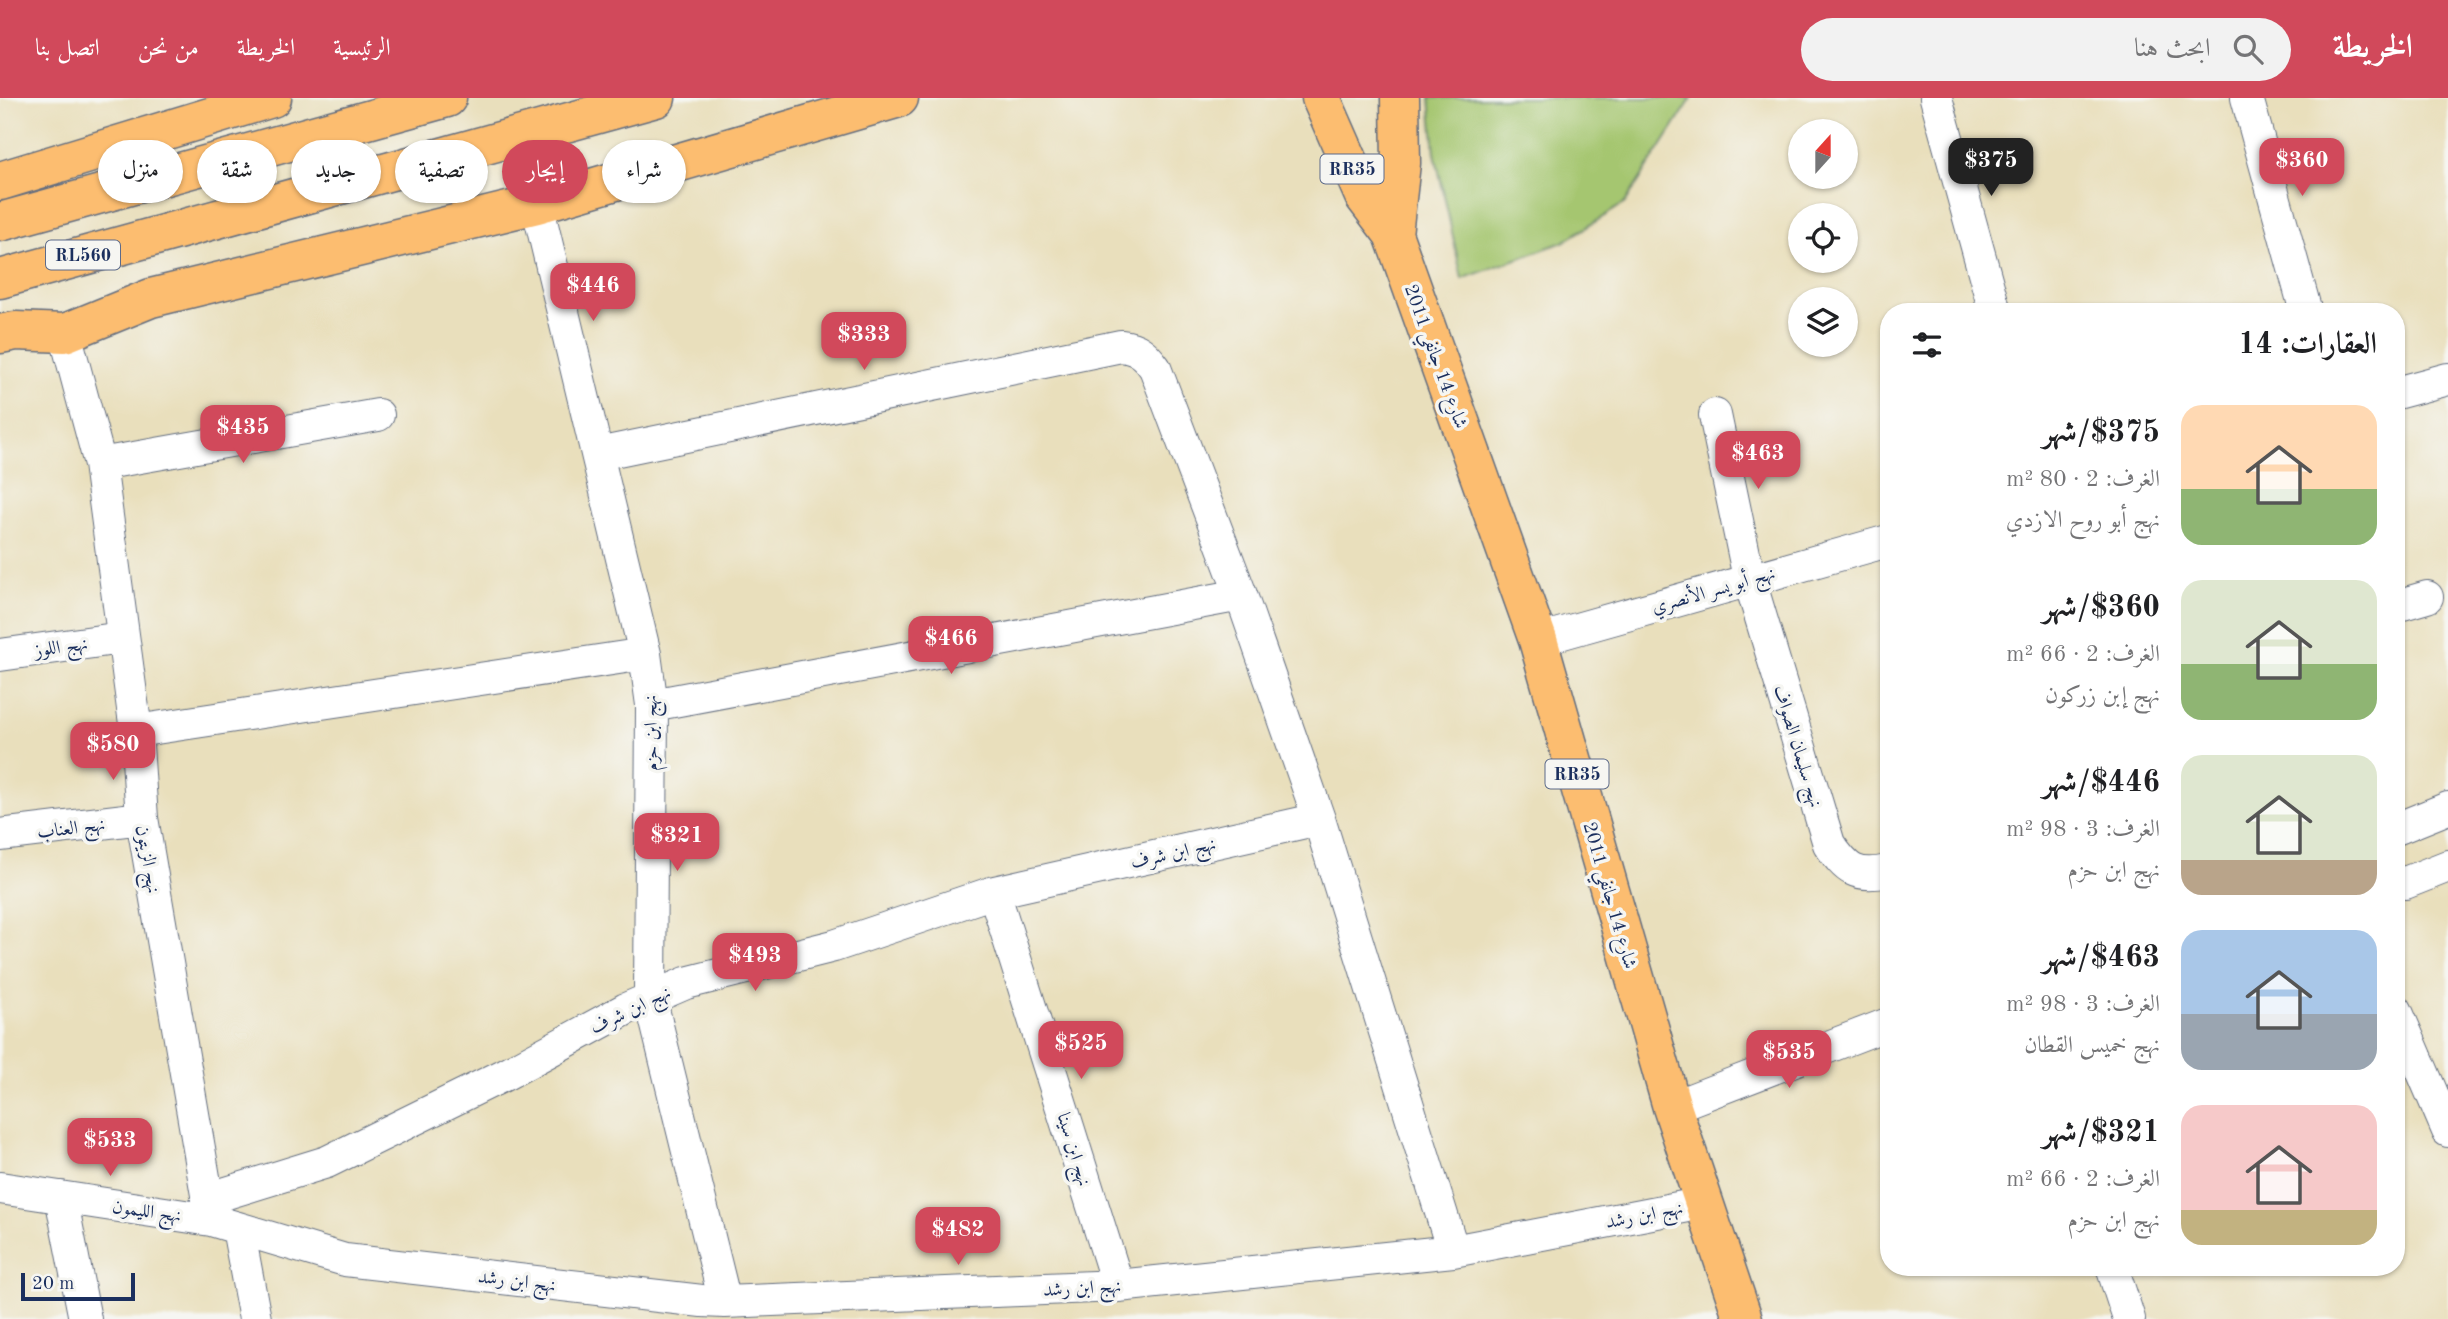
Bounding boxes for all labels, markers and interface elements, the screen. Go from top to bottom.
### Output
search box [1801,18,2291,81]
icon: search [2229,30,2267,68]
text: الخريطة [2333,32,2413,65]
text: ابحث هنا [2134,36,2211,62]
text: اتصل بنا [35,37,100,61]
text: من نحن [138,37,199,61]
text: الخريطة [237,37,295,61]
text: الرئيسية [333,37,391,61]
north arrow [1788,119,1858,189]
map controls [1788,119,1858,357]
pin: $375 [1950,139,2032,198]
pin: $360 [2261,139,2343,198]
chip: منزل [98,140,183,203]
chip: شقة [197,140,277,203]
chip: جديد [291,140,381,203]
chip: تصفية [395,140,488,203]
chip: إيجار [502,140,588,203]
chip: شراء [602,140,686,203]
text: $375 [1964,149,2018,172]
text: $360 [2275,149,2329,172]
road number: RR35 [1320,154,1384,184]
button: locate [1788,203,1858,273]
road number: RL560 [46,240,120,270]
pin: $446 [552,264,634,323]
text: $446 [566,274,620,297]
street label: شارع 14 جانفي 2011 [1393,282,1470,434]
button: layers [1788,287,1858,357]
pin: $333 [823,313,905,372]
text: $333 [837,323,891,346]
icon: filters [1908,326,1946,364]
text: العقارات: 14 [2238,330,2377,360]
pin: $435 [202,406,284,465]
text: $435 [216,416,270,439]
text: $375/شهر [2042,418,2160,448]
pin: $463 [1717,432,1799,491]
icon: home [2237,433,2321,517]
text: $463 [1731,442,1785,465]
text: الغرف: 2 · 80 m² [2006,468,2160,491]
text: نهج أبو روح الازدي [2006,509,2160,532]
street label: نهج أبو يسر الأنصري [1648,559,1779,624]
text: $360/شهر [2042,593,2160,623]
icon: home [2237,608,2321,692]
pin: $466 [910,616,992,676]
text: $466 [924,627,978,650]
street label: نهج اللوز [32,635,90,668]
text: الغرف: 2 · 66 m² [2006,643,2160,666]
street label: نهج سليمان الصواف [1763,683,1824,812]
text: نهج إبن زركون [2045,684,2160,707]
street label: نهج ابن حزم [642,694,669,771]
pin: $580 [72,722,154,782]
text: $580 [86,733,140,756]
road number: RR35 [1546,760,1608,788]
text: $446/شهر [2042,768,2160,798]
icon: home [2237,783,2321,867]
pin: $321 [636,814,718,873]
street label: نهج العناب [36,816,107,849]
text: الغرف: 3 · 98 m² [2006,818,2160,841]
street label: شارع 14 جانفي 2011 [1572,820,1639,973]
street label: نهج الزيتون [125,823,164,896]
text: $321 [650,824,704,847]
street label: نهج ابن شرف [1129,835,1219,879]
text: نهج ابن حزم [2067,859,2160,882]
pin: $493 [714,934,796,993]
text: $463/شهر [2042,943,2160,973]
text: $493 [728,944,782,967]
icon: home [2237,958,2321,1042]
street label: نهج ابن شرف [588,984,677,1044]
text: الغرف: 3 · 98 m² [2006,993,2160,1016]
pin: $525 [1040,1021,1122,1081]
pin: $535 [1748,1030,1830,1090]
text: $525 [1054,1032,1108,1055]
text: نهج خميس القطان [2024,1034,2160,1057]
text: $535 [1762,1041,1816,1064]
street label: نهج ابن سينا [1047,1111,1093,1190]
pin: $533 [69,1118,151,1178]
text: $321/شهر [2042,1118,2160,1148]
text: $533 [83,1129,137,1152]
icon: home [2237,1133,2321,1217]
text: الغرف: 2 · 66 m² [2006,1168,2160,1191]
street label: نهج الليمون [110,1198,183,1233]
street label: نهج ابن رشد [1604,1200,1686,1239]
pin: $482 [917,1208,999,1267]
text: نهج ابن حزم [2067,1209,2160,1232]
text: $482 [931,1218,985,1241]
street label: نهج ابن رشد [476,1268,557,1303]
scale bar [21,1270,135,1302]
text: 20 m [32,1275,74,1294]
street label: نهج ابن رشد [1042,1278,1122,1307]

